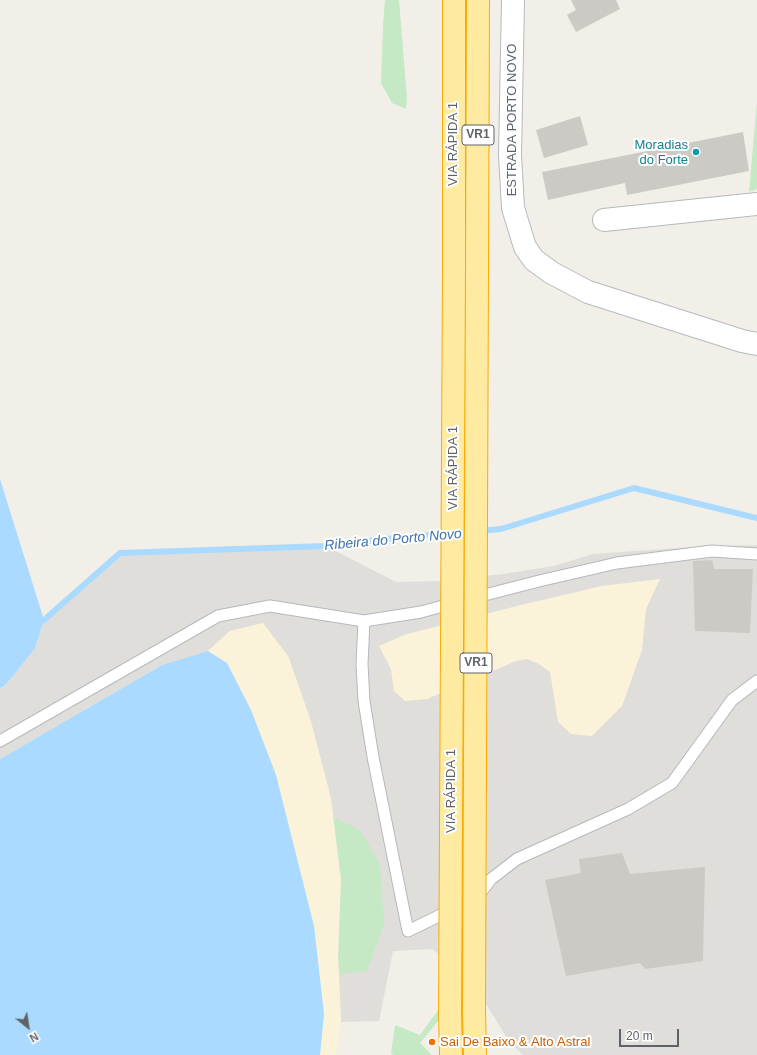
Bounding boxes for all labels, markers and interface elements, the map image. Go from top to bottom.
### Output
street label: ESTRADA PORTO NOVO [504,44,520,196]
street label: VIA RÁPIDA 1 [445,102,461,186]
road number: VR1 [462,125,494,145]
place label: Moradias do Forte [635,137,688,168]
marker: Moradias do Forte [691,147,701,157]
street label: VIA RÁPIDA 1 [445,426,461,510]
water label: Ribeira do Porto Novo [324,526,462,554]
road number: VR1 [460,653,492,673]
street label: VIA RÁPIDA 1 [443,749,459,833]
north arrow [8,1007,48,1047]
scale bar [621,1021,681,1047]
text: 20 m [626,1029,653,1043]
text: N [28,1030,40,1045]
place label: Sai De Baixo & Alto Astral [440,1034,590,1050]
marker: Sai De Baixo & Alto Astral [427,1037,437,1047]

